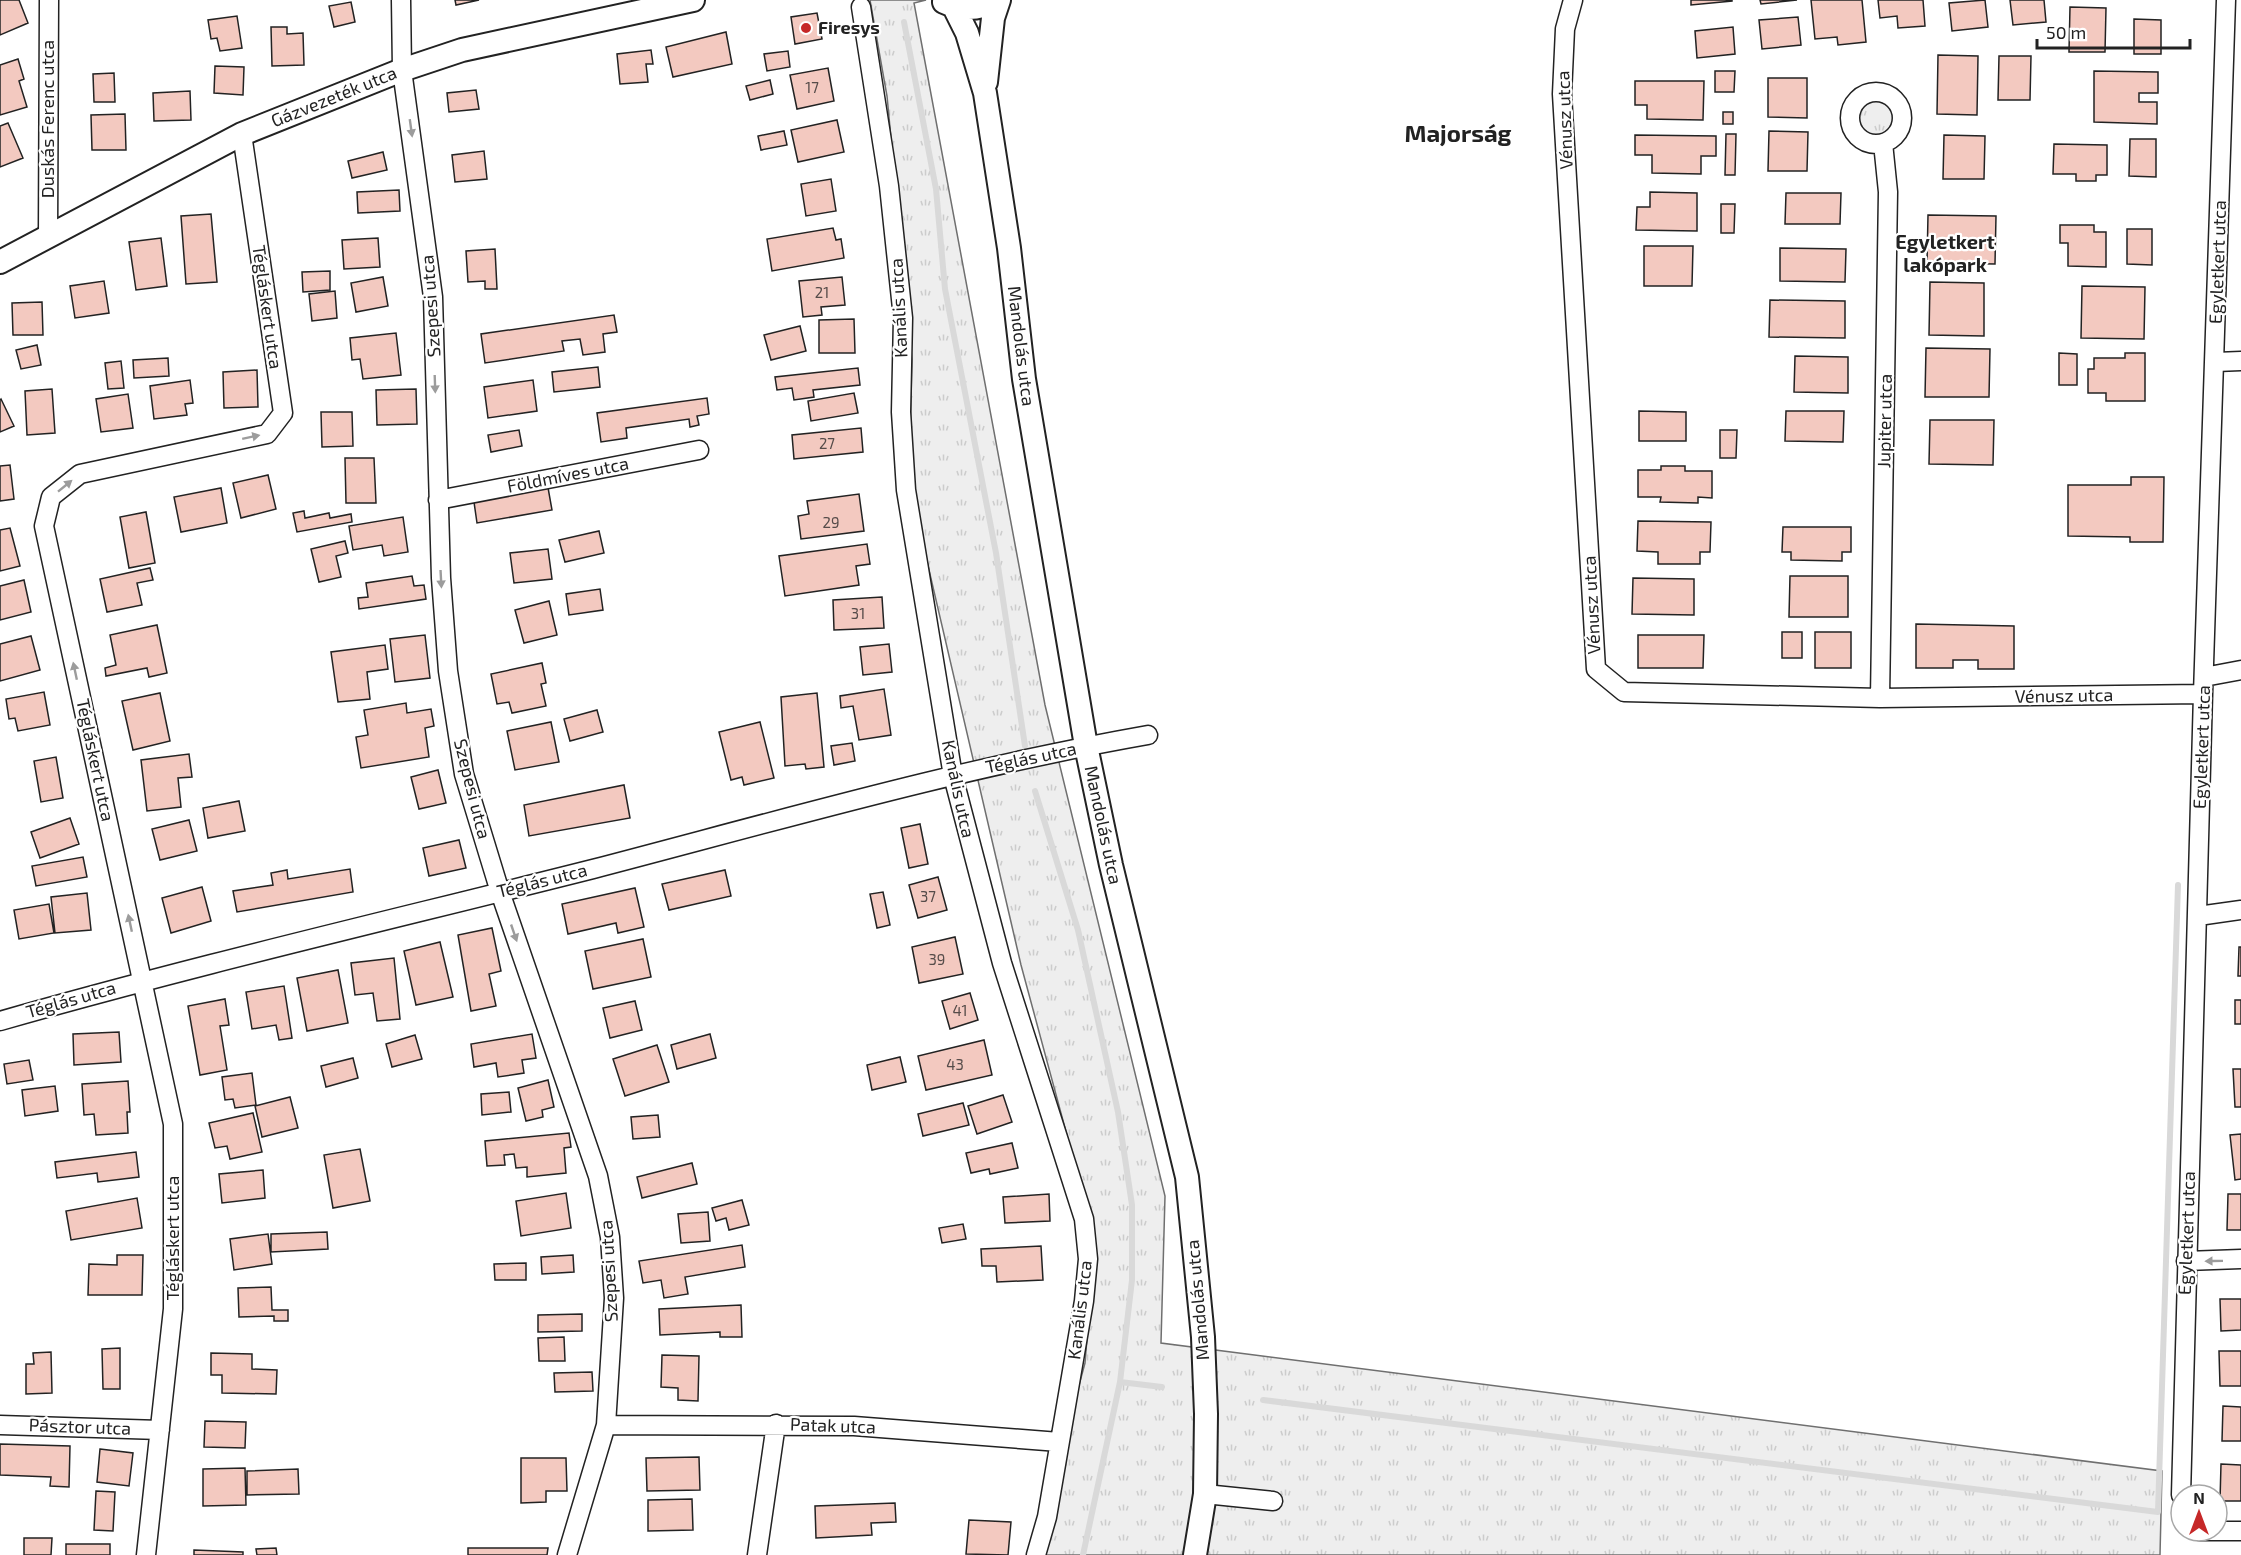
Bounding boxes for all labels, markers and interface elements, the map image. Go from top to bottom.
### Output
scale bar [2037,12,2190,50]
place label: Firesys [818,16,880,38]
marker: Firesys [799,21,813,35]
text: 50 m [2046,21,2086,43]
street label: Duskás Ferenc utca [36,40,58,198]
street label: Gázvezeték utca [268,61,400,131]
street label: Vénusz utca [1551,70,1577,170]
house number: 17 [805,78,819,96]
one-way arrow [406,118,415,137]
district label: Majorság [1404,118,1512,147]
street label: Egyletkert utca [2204,200,2230,324]
district label: Egyletkert lakópark [1895,229,1995,276]
street label: Tégláskert utca [248,243,288,370]
street label: Szepesi utca [415,254,445,358]
street label: Kanális utca [884,258,912,358]
house number: 21 [815,283,829,301]
street label: Mandolás utca [1004,285,1040,407]
street label: Jupiter utca [1872,374,1896,468]
one-way arrow [430,375,440,394]
one-way arrow [242,432,261,441]
house number: 27 [819,434,835,452]
street label: Földmíves utca [505,451,631,497]
one-way arrow [57,481,72,493]
house number: 29 [822,513,840,531]
street label: Vénusz utca [1577,555,1605,655]
one-way arrow [436,569,446,588]
house number: 31 [851,604,865,622]
one-way arrow [70,661,80,680]
street label: Vénusz utca [2014,683,2114,707]
street label: Egyletkert utca [2188,685,2214,809]
street label: Tégláskert utca [72,696,120,823]
street label: Szepesi utca [450,736,496,841]
street label: Téglás utca [983,737,1078,777]
street label: Kanális utca [938,738,980,840]
street label: Mandolás utca [1081,763,1127,886]
street label: Téglás utca [494,858,589,902]
house number: 37 [920,887,936,905]
one-way arrow [125,913,134,932]
one-way arrow [510,924,519,942]
house number: 39 [929,950,945,968]
street label: Téglás utca [23,976,118,1022]
house number: 41 [952,1001,968,1019]
house number: 43 [946,1055,964,1073]
street label: Egyletkert utca [2173,1171,2199,1295]
street label: Tégláskert utca [161,1176,183,1300]
street label: Szepesi utca [594,1219,622,1323]
street label: Mandolás utca [1181,1239,1213,1361]
one-way arrow [2204,1256,2223,1266]
street label: Kanális utca [1062,1259,1096,1361]
street label: Pásztor utca [28,1413,132,1439]
street label: Patak utca [790,1413,876,1437]
north arrow [2169,1483,2229,1543]
text: N [2193,1488,2205,1507]

